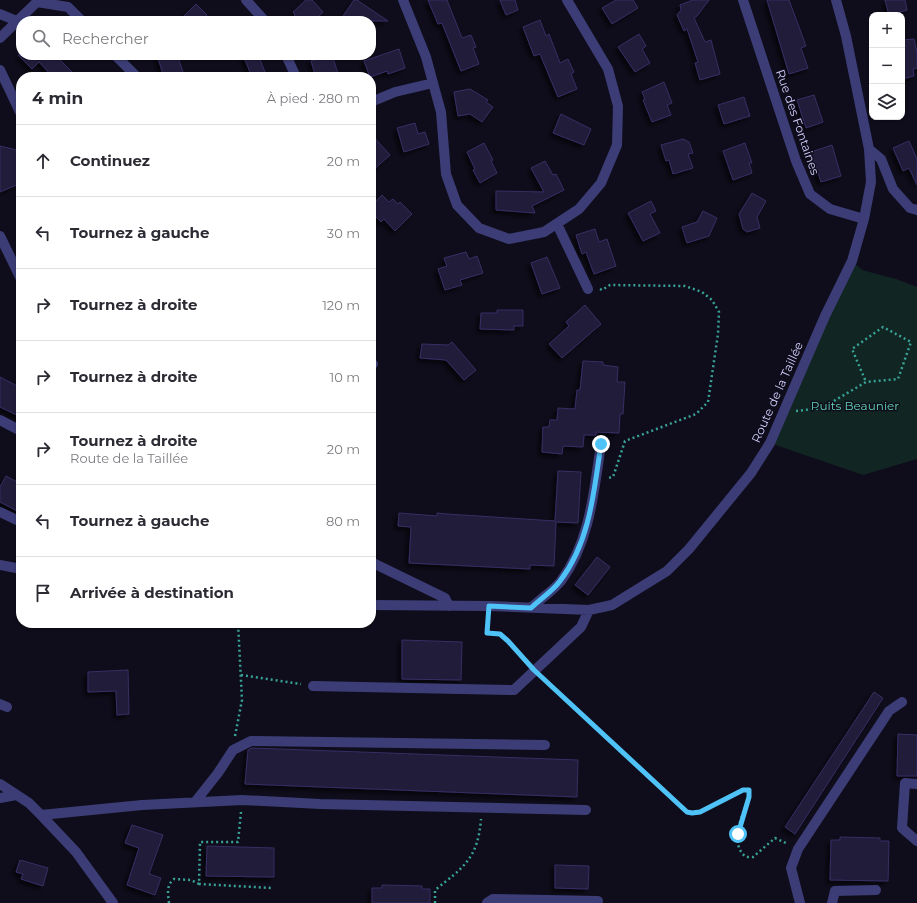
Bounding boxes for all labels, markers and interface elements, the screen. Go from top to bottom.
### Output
map controls [869,12,905,120]
button: + [869,12,905,48]
search box [16,16,376,60]
icon: search [30,27,52,49]
text: Rechercher [62,29,149,48]
button: − [869,48,905,84]
street label: Rue des Fontaines [773,67,823,177]
button: layers [869,84,905,120]
text: 4 min [32,88,83,108]
text: À pied · 280 m [267,90,360,106]
icon: ahead [32,150,54,172]
text: Continuez [70,151,150,170]
text: 20 m [327,153,360,169]
icon: left [32,222,54,244]
text: Tournez à gauche [70,223,209,242]
text: 30 m [327,225,360,241]
icon: right [32,294,54,316]
text: Tournez à droite [70,295,198,314]
text: 120 m [322,297,360,313]
street label: Route de la Taillée [748,339,806,445]
icon: right [32,366,54,388]
text: Tournez à droite [70,367,198,386]
text: 10 m [330,369,360,385]
park label: Puits Beaunier [811,398,899,413]
text: Tournez à droite [70,431,198,450]
route end [592,435,610,453]
icon: right [32,438,54,460]
text: 20 m [327,441,360,457]
text: Route de la Taillée [70,450,188,466]
icon: left [32,510,54,532]
text: Tournez à gauche [70,511,209,530]
text: 80 m [326,513,360,529]
icon: arrive [32,582,54,604]
text: Arrivée à destination [70,583,234,602]
route start [729,825,747,843]

